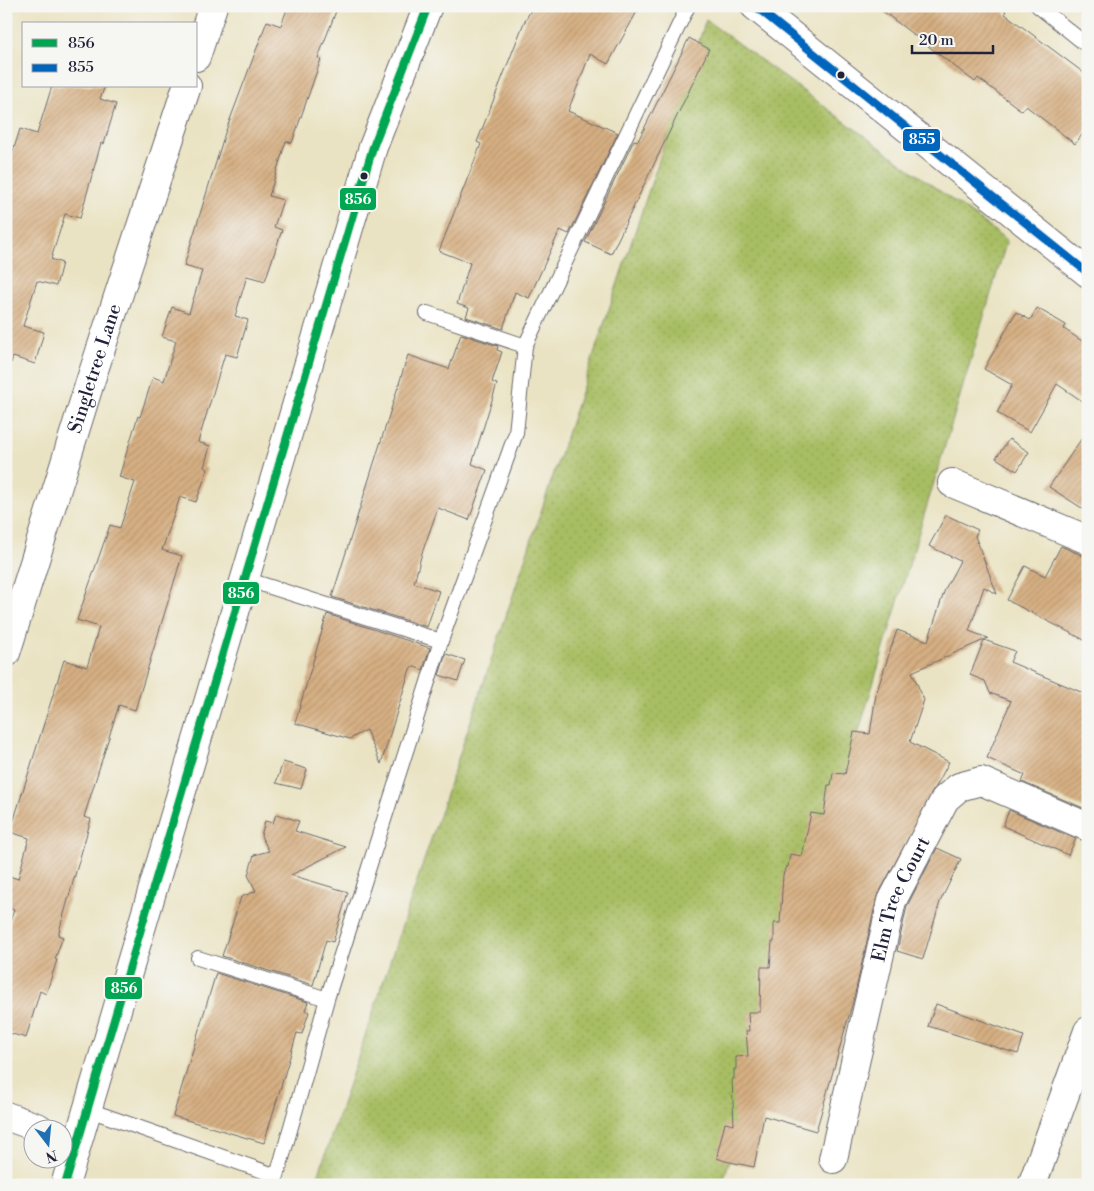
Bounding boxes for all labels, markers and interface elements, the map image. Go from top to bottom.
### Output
legend [22,22,198,88]
scale bar [912,22,993,54]
text: 20 m [919,31,954,50]
text: 856 [68,34,95,53]
text: 855 [68,58,94,77]
unlabelled marker [836,70,846,80]
line badge: 855 [902,128,941,152]
text: 855 [909,131,935,149]
unlabelled marker [359,171,369,181]
line badge: 856 [339,187,377,211]
text: 856 [345,191,371,209]
street label: Singletree Lane [63,301,127,436]
line badge: 856 [222,581,260,605]
text: 856 [228,585,254,603]
street label: Elm Tree Court [866,832,935,964]
line badge: 856 [104,976,143,1000]
text: 856 [111,980,137,998]
north arrow [22,1118,72,1168]
text: N [44,1145,59,1166]

